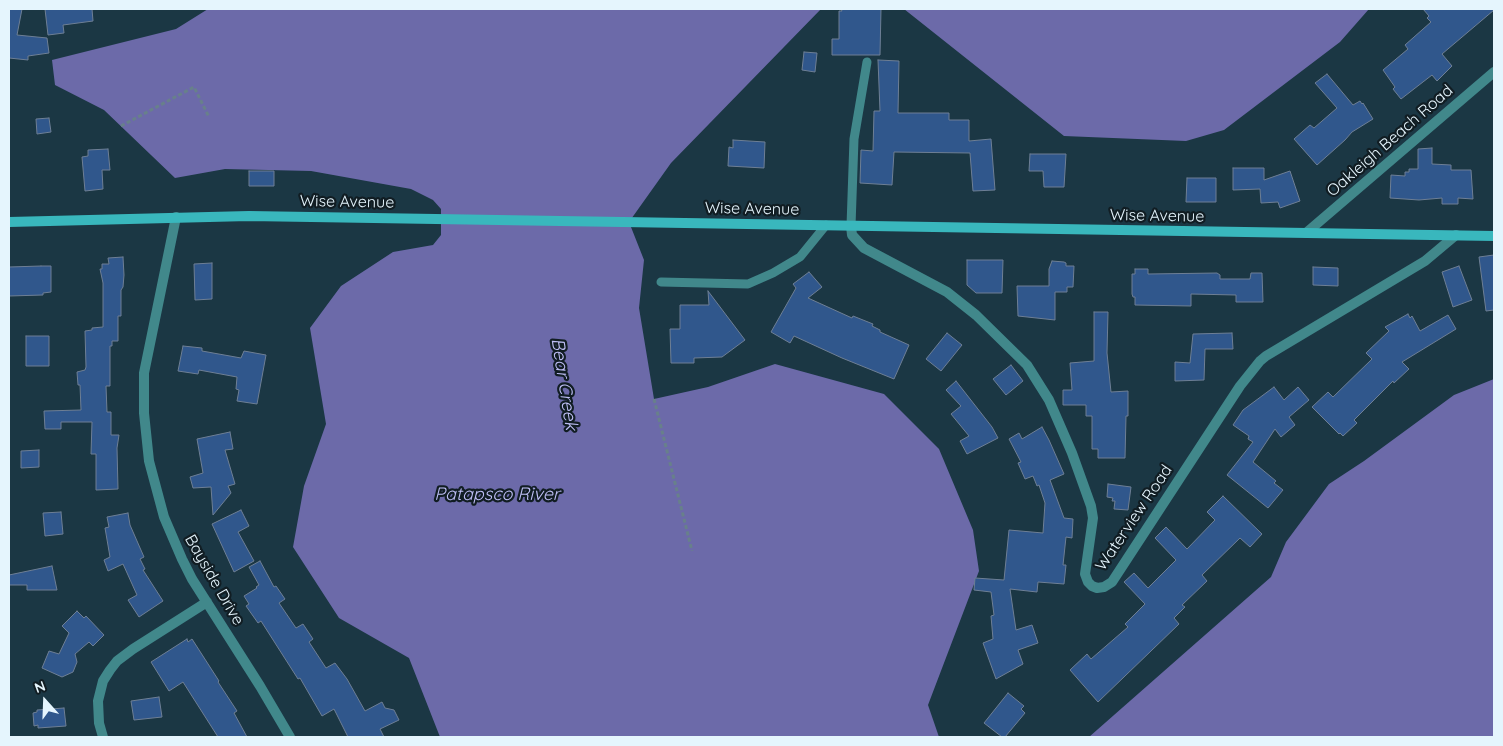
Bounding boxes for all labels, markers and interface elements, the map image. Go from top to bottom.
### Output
street label: Oakleigh Beach Road [1323,81,1457,201]
street label: Wise Avenue [300,192,394,212]
street label: Wise Avenue [705,199,799,219]
street label: Wise Avenue [1110,206,1204,226]
water label: Bear Creek [546,336,582,432]
street label: Waterview Road [1092,461,1176,575]
water label: Patapsco River [434,484,560,506]
street label: Bayside Drive [180,531,248,629]
north arrow [20,676,70,726]
text: N [32,677,48,697]

